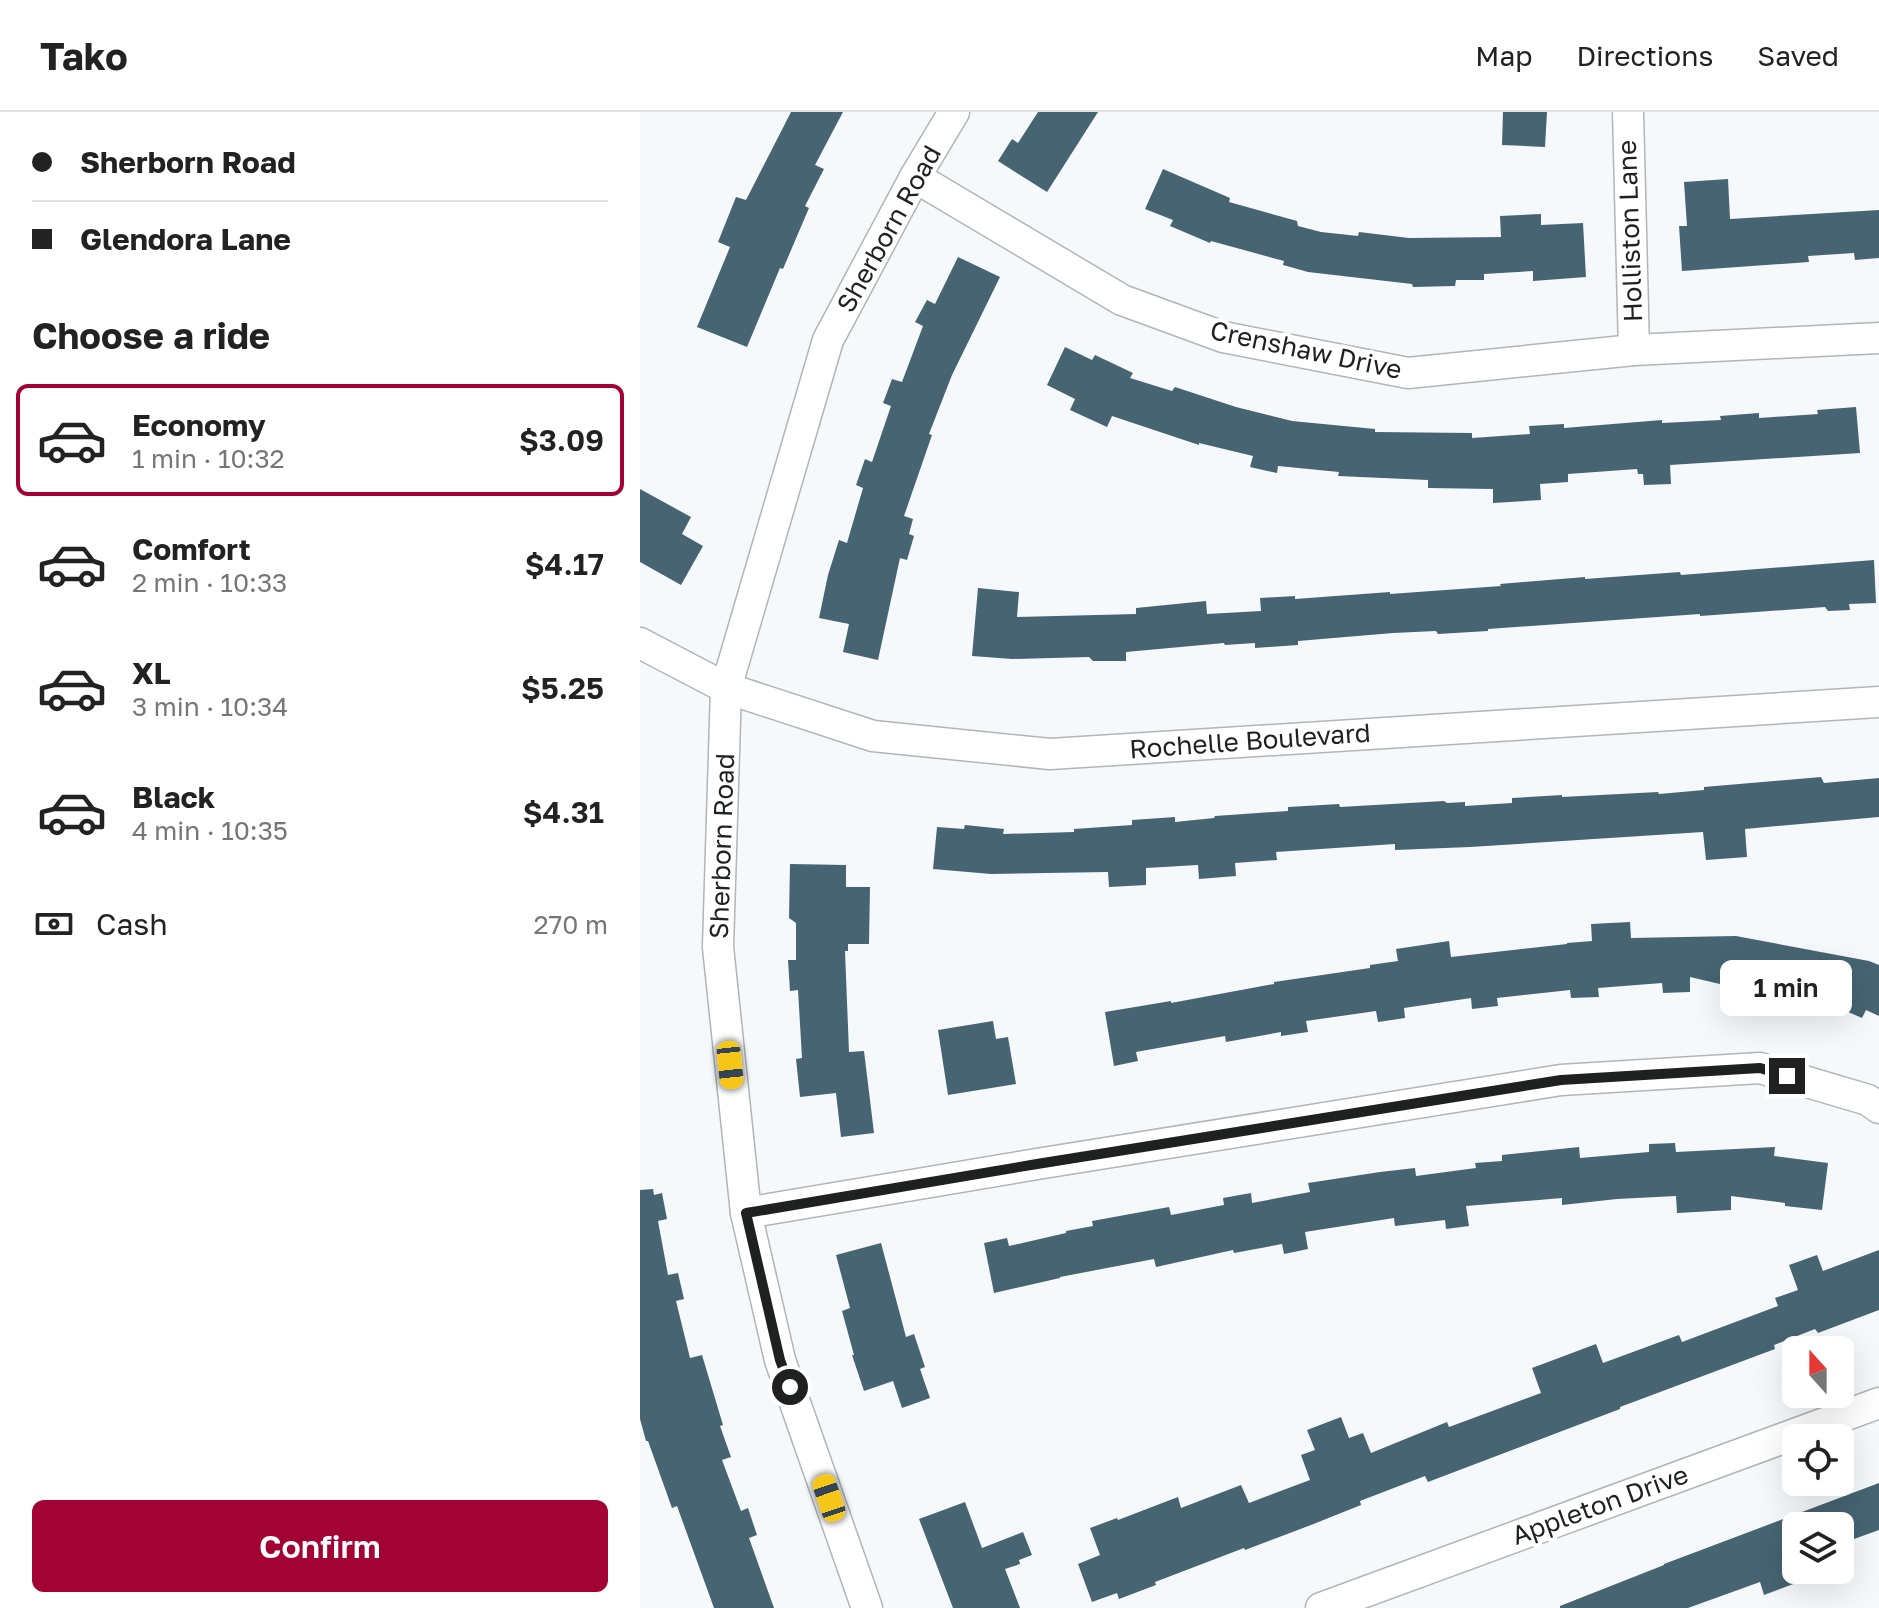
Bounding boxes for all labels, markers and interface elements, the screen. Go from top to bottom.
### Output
text: Tako [40,33,128,78]
text: Map [1475,39,1532,72]
text: Directions [1576,39,1713,72]
text: Saved [1757,39,1839,72]
street label: Holliston Lane [1611,139,1648,323]
street label: Sherborn Road [830,140,947,318]
text: Sherborn Road [80,144,296,180]
text: Glendora Lane [80,221,291,257]
text: Choose a ride [32,314,270,357]
street label: Crenshaw Drive [1208,314,1405,385]
icon: car [36,404,108,476]
text: Economy [132,407,266,443]
text: $3.09 [519,422,604,458]
text: 1 min · 10:32 [132,443,285,474]
icon: car [36,528,108,600]
text: Comfort [132,531,251,567]
text: $4.17 [525,546,604,582]
text: 2 min · 10:33 [132,567,287,598]
icon: car [36,652,108,724]
text: XL [132,655,171,691]
text: $5.25 [521,670,604,706]
text: 3 min · 10:34 [132,691,288,722]
street label: Rochelle Boulevard [1128,717,1372,764]
street label: Sherborn Road [703,753,740,939]
icon: car [36,776,108,848]
text: Black [132,779,215,815]
text: $4.31 [523,794,604,830]
text: 4 min · 10:35 [132,815,288,846]
icon: cash [32,902,76,946]
text: Cash [96,906,168,942]
text: 270 m [534,909,608,940]
callout: 1 min [1721,960,1853,1016]
text: 1 min [1753,972,1819,1003]
car [716,1040,744,1090]
route end [1769,1058,1805,1094]
north arrow [1782,1336,1854,1408]
map controls [1782,1336,1854,1584]
route start [772,1369,808,1405]
button: locate [1782,1424,1854,1496]
street label: Appleton Drive [1507,1458,1692,1551]
car [810,1471,848,1525]
button: Confirm [32,1500,608,1592]
button: layers [1782,1512,1854,1584]

